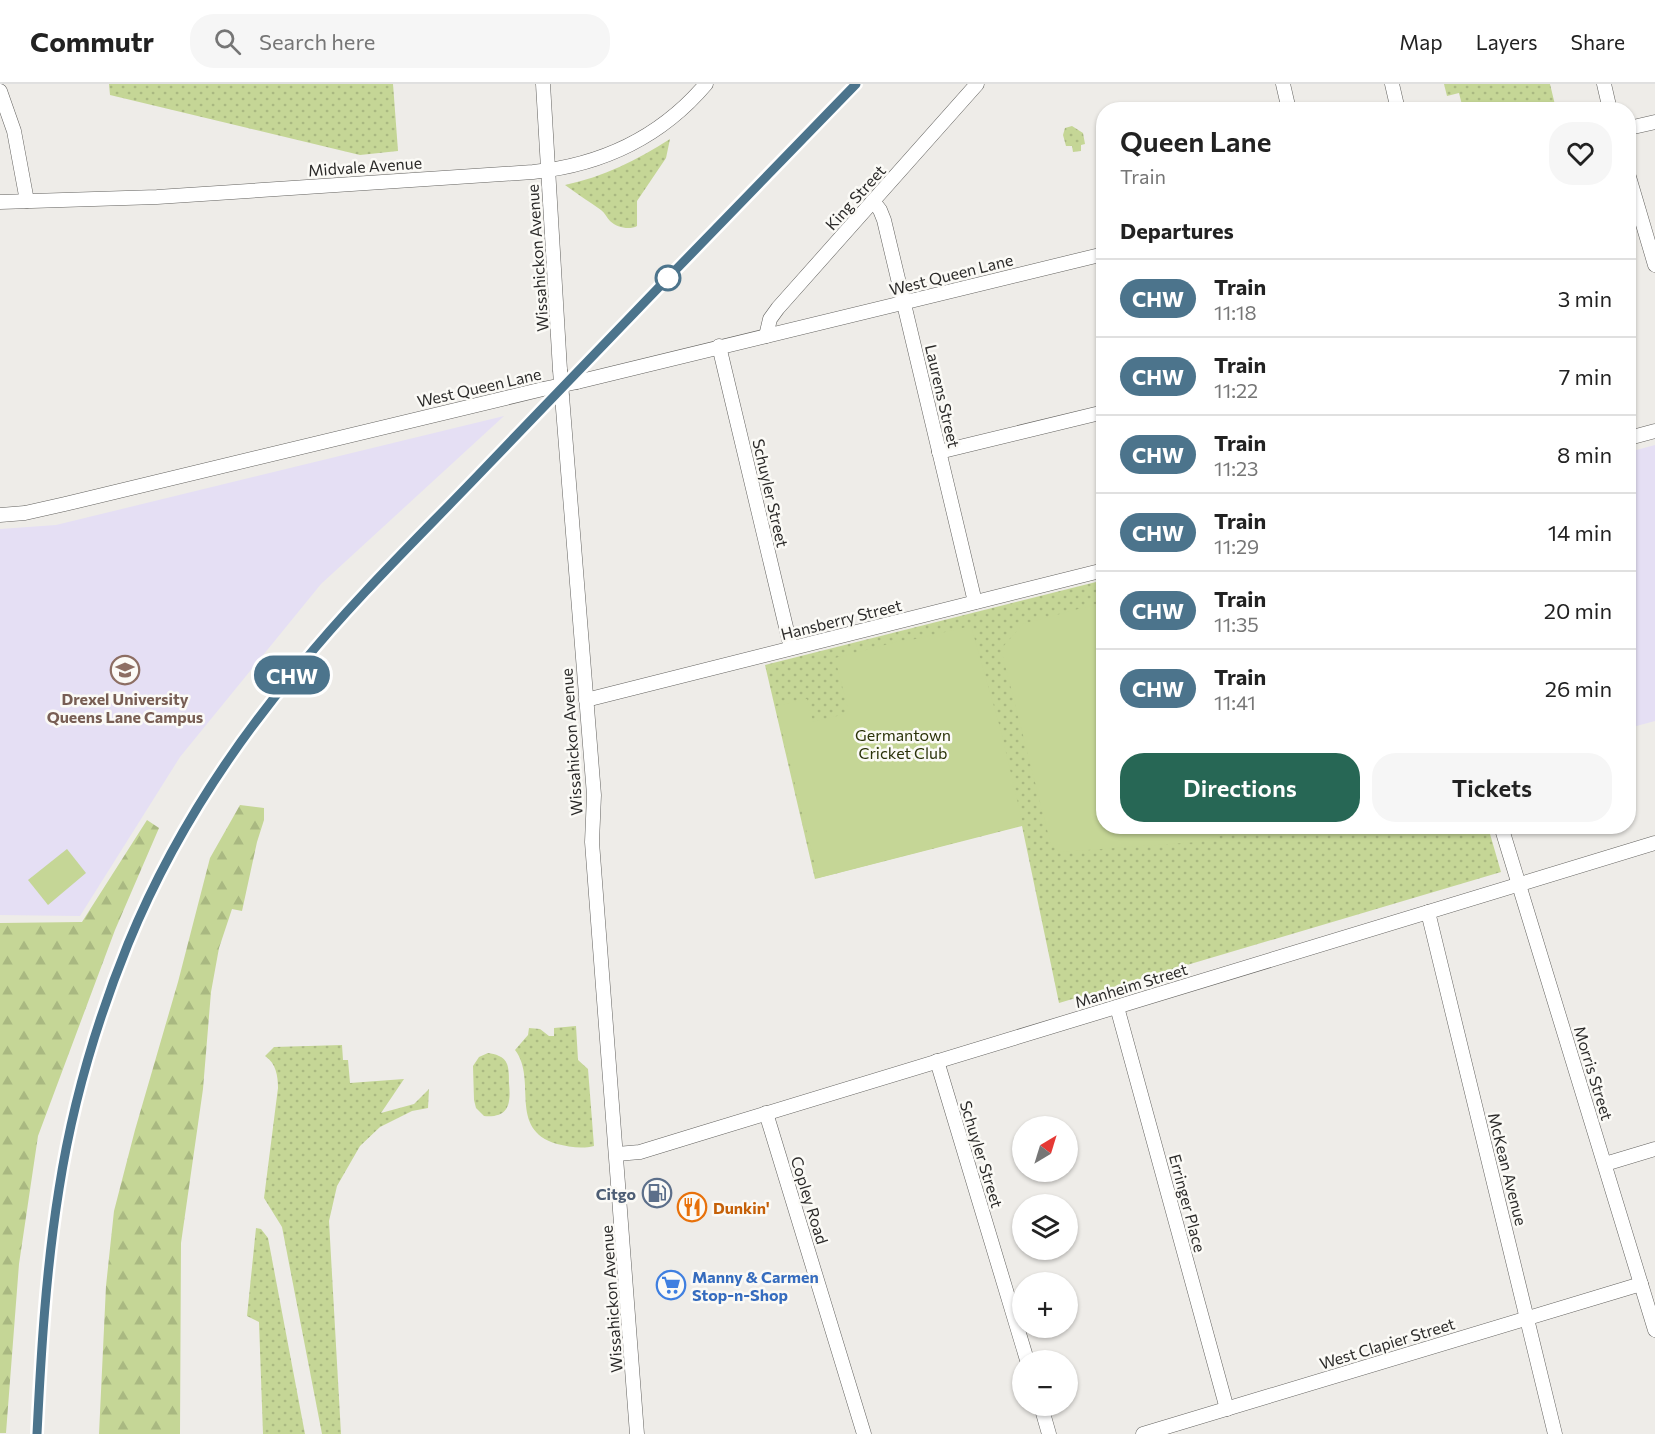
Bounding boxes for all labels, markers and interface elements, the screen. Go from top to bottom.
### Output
search box [190,14,610,68]
text: Commutr [30,24,154,58]
icon: search [211,25,244,58]
text: Search here [259,28,375,55]
text: Map [1399,29,1443,54]
text: Layers [1476,29,1538,54]
text: Share [1571,29,1625,54]
button: heart [1549,122,1612,185]
text: Queen Lane [1120,124,1272,158]
street label: Midvale Avenue [307,153,423,179]
street label: King Street [821,160,889,233]
text: Train [1120,164,1166,188]
street label: Wissahickon Avenue [522,184,552,332]
text: Departures [1120,217,1234,244]
street label: West Queen Lane [887,249,1015,299]
unlabelled marker [655,265,681,291]
text: Train [1214,273,1266,300]
text: 3 min [1558,285,1612,312]
text: CHW [1132,286,1184,311]
text: 11:18 [1214,300,1257,324]
street label: Laurens Street [922,342,964,450]
text: Train [1214,351,1266,378]
street label: West Queen Lane [415,363,543,411]
text: 7 min [1559,363,1612,390]
text: CHW [1132,364,1184,389]
text: 11:22 [1214,378,1258,402]
text: Train [1214,429,1266,456]
street label: Schuyler Street [749,437,793,550]
text: 8 min [1557,441,1612,468]
text: CHW [1132,442,1184,467]
text: 11:23 [1214,456,1258,480]
text: Train [1214,507,1266,534]
text: 14 min [1548,519,1612,546]
text: CHW [1132,520,1184,545]
text: 11:29 [1214,534,1259,558]
text: Train [1214,585,1266,612]
street label: Hansberry Street [779,595,904,643]
text: 20 min [1544,597,1612,624]
text: CHW [1132,598,1184,623]
text: 11:35 [1214,612,1259,636]
school or university icon: Drexel University Queens Lane Campus [109,654,141,686]
line badge: CHW [258,656,326,694]
text: CHW [266,663,318,688]
text: Train [1214,663,1266,690]
street label: Wissahickon Avenue [556,668,586,816]
text: 26 min [1545,675,1612,702]
text: CHW [1132,676,1184,701]
place label: Drexel University Queens Lane Campus [47,689,203,726]
text: 11:41 [1214,690,1256,714]
park label: Germantown Cricket Club [855,725,951,762]
button: Directions [1120,753,1360,822]
button: Tickets [1372,753,1612,822]
street label: Manheim Street [1072,959,1190,1011]
street label: Morris Street [1571,1024,1617,1123]
street label: Schuyler Street [957,1098,1007,1210]
street label: McKean Avenue [1485,1111,1531,1227]
north arrow [1012,1116,1078,1182]
map controls [1012,1116,1078,1416]
street label: Erringer Place [1166,1152,1210,1254]
street label: Copley Road [788,1154,832,1246]
fuel station icon: Citgo [641,1177,673,1209]
place label: Citgo [596,1184,636,1203]
restaurant icon: Dunkin' [676,1191,708,1223]
button: layers [1012,1194,1078,1260]
place label: Dunkin' [713,1198,770,1217]
street label: Wissahickon Avenue [596,1225,626,1373]
place label: Manny & Carmen Stop-n-Shop [692,1267,819,1304]
supermarket icon: Manny & Carmen Stop-n-Shop [655,1269,687,1301]
button: + [1012,1272,1078,1338]
street label: West Clapier Street [1317,1313,1457,1373]
button: − [1012,1350,1078,1416]

